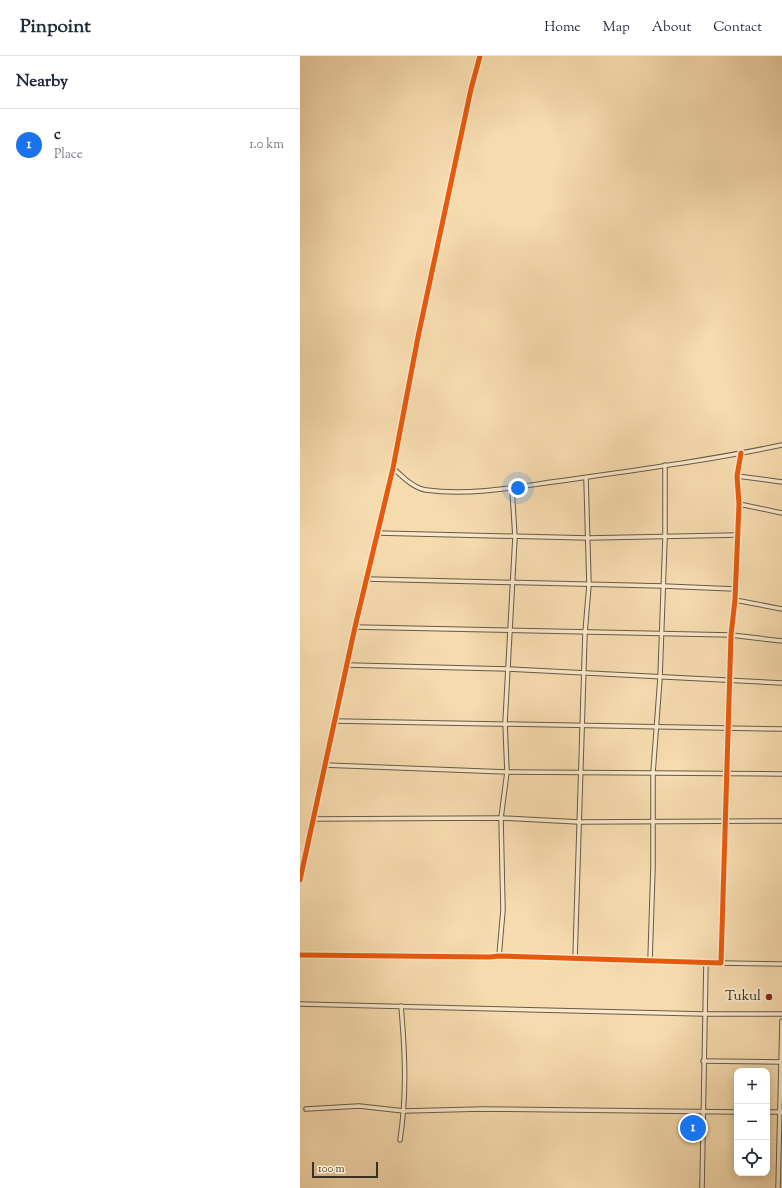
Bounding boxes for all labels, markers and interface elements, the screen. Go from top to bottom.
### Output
text: Pinpoint [20,14,91,41]
text: Home [544,18,581,38]
text: Map [603,18,630,38]
text: About [652,18,691,38]
text: Contact [713,18,762,38]
text: Nearby [16,70,68,94]
text: c [54,125,61,146]
text: 1 [27,136,31,154]
text: 1.0 km [249,136,284,154]
text: Place [54,146,83,164]
your location [508,478,528,498]
place label: Tukul [725,987,761,1007]
marker: Tukul [764,992,774,1002]
map controls [734,1068,770,1176]
button: + [734,1068,770,1104]
button: − [734,1104,770,1140]
pin: 1 [680,1113,706,1143]
button: locate [734,1140,770,1176]
scale bar [312,1160,378,1179]
text: 100 m [318,1161,345,1177]

